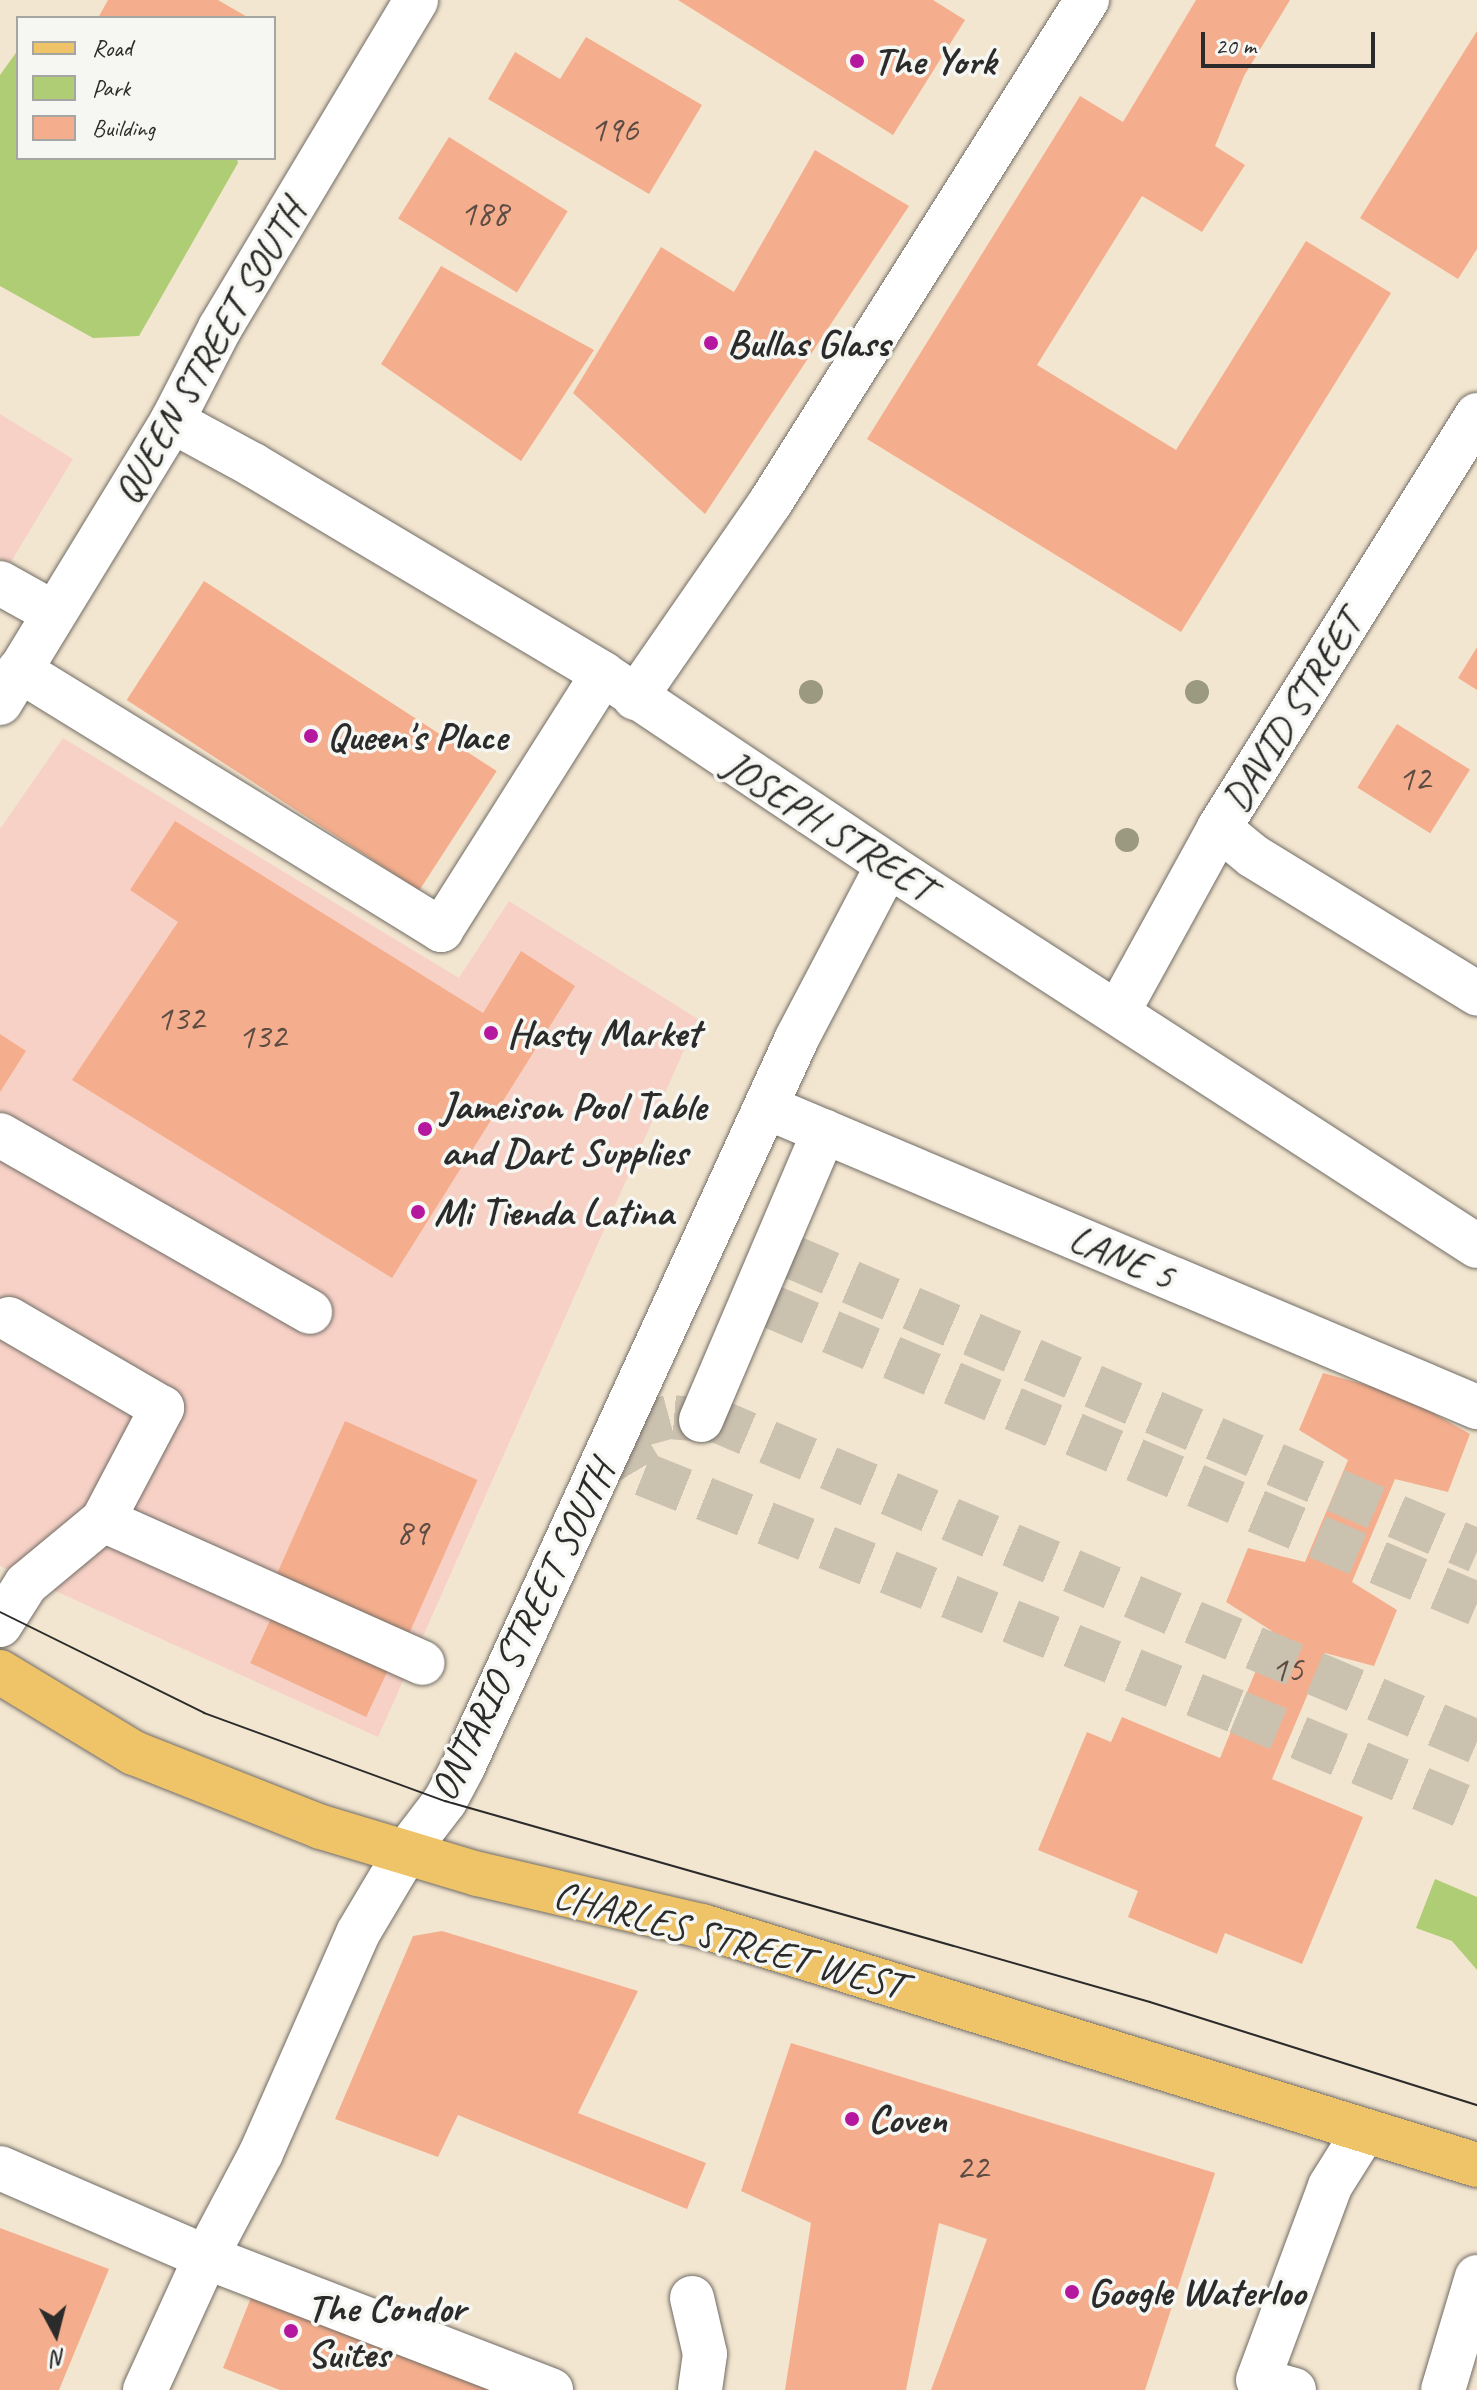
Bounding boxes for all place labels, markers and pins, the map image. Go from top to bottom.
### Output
place label: The York [873,37,996,85]
marker: The York [848,52,866,70]
place label: Bullas Glass [727,319,891,367]
marker: Bullas Glass [702,334,720,352]
place label: Queen's Place [327,712,507,760]
marker: Queen's Place [302,727,320,745]
place label: Hasty Market [507,1009,701,1057]
marker: Hasty Market [482,1024,500,1042]
place label: Jameison Pool Table and Dart Supplies [441,1082,706,1176]
marker: Jameison Pool Table and Dart Supplies [416,1120,434,1138]
place label: Mi Tienda Latina [434,1188,673,1236]
marker: Mi Tienda Latina [409,1203,427,1221]
place label: Coven [868,2095,947,2143]
marker: Coven [843,2110,861,2128]
place label: Google Waterloo [1088,2268,1305,2316]
marker: Google Waterloo [1063,2283,1081,2301]
place label: The Condor Suites [307,2284,465,2378]
marker: The Condor Suites [282,2322,300,2340]

